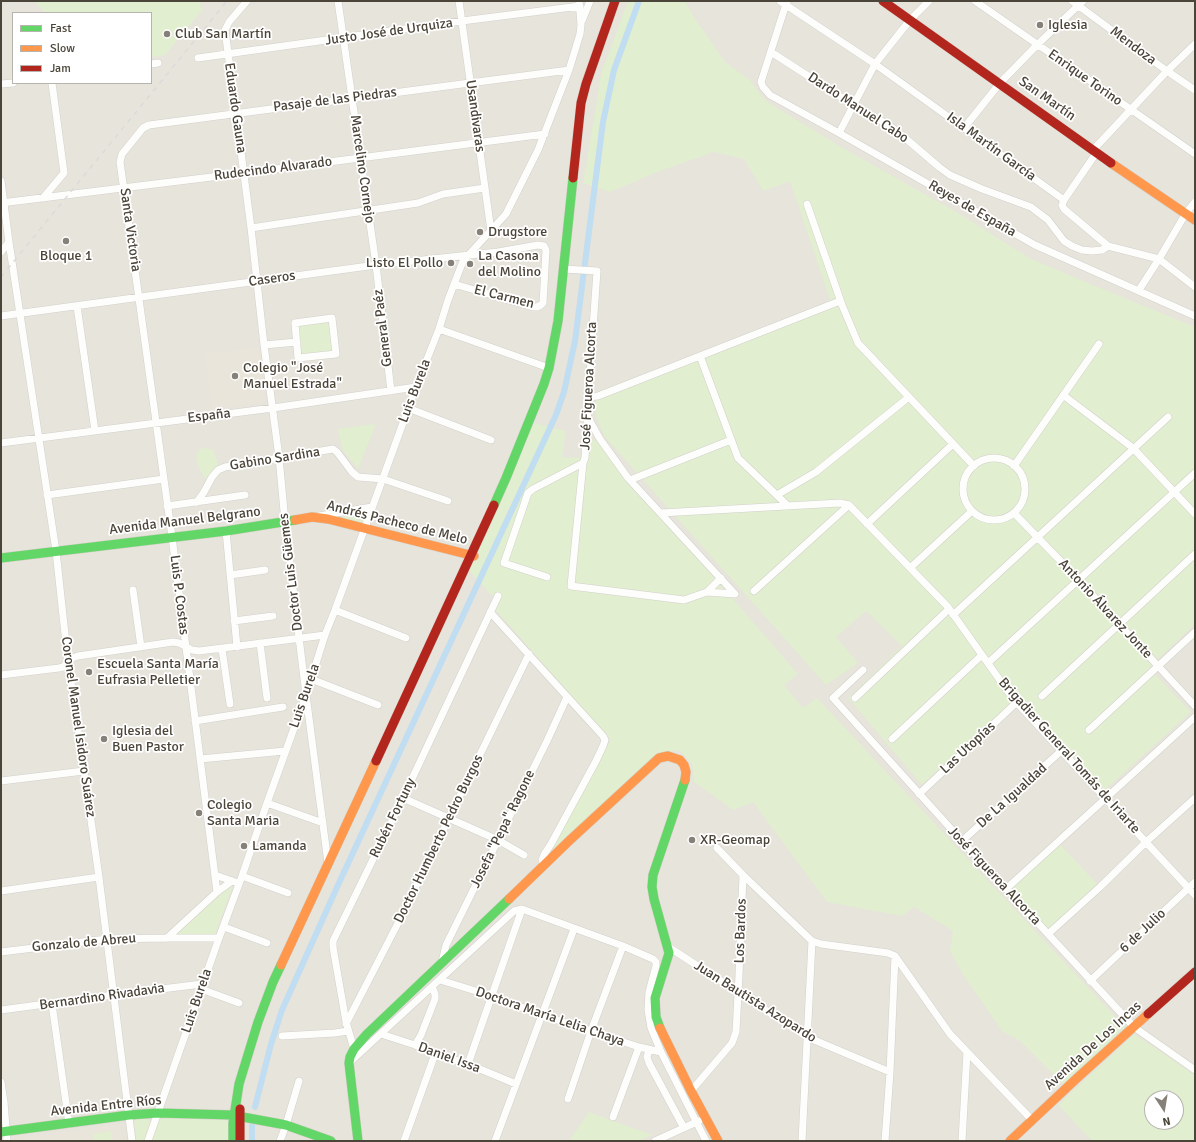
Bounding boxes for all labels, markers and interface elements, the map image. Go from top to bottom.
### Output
legend [12,12,152,84]
street label: Justo José de Urquiza [324,15,454,49]
place label: Iglesia [1048,17,1088,33]
marker: Iglesia [1035,20,1045,30]
text: Fast [50,21,71,36]
street label: Mendoza [1106,23,1160,69]
place label: Club San Martín [175,26,271,42]
marker: Club San Martín [162,29,172,39]
text: Slow [50,41,75,56]
street label: Enrique Torino [1045,46,1125,110]
text: Jam [50,61,71,76]
street label: Eduardo Gauna [220,62,250,154]
street label: Dardo Manuel Cabo [804,69,912,147]
street label: San Martín [1015,73,1079,125]
street label: Usandivaras [462,79,488,153]
street label: Pasaje de las Piedras [272,84,398,116]
street label: Isla Martín García [943,109,1039,185]
street label: Marcelino Cornejo [346,114,378,224]
street label: Rudecindo Alvarado [213,153,333,185]
street label: Reyes de España [925,177,1019,241]
street label: Santa Victoria [116,187,144,273]
place label: Drugstore [488,224,547,240]
marker: Drugstore [475,227,485,237]
marker: Bloque 1 [61,236,71,246]
place label: Bloque 1 [40,248,92,264]
place label: La Casona del Molino [478,248,541,280]
place label: Listo El Pollo [366,255,443,271]
marker: Listo El Pollo [446,258,456,268]
marker: La Casona del Molino [465,259,475,269]
street label: Caseros [248,267,296,291]
street label: El Carmen [472,281,536,313]
street label: General Paéz [370,288,396,368]
street label: José Figueroa Alcorta [577,321,601,451]
street label: Luis Burela [395,357,435,425]
place label: Colegio "José Manuel Estrada" [243,360,342,392]
marker: Colegio "José Manuel Estrada" [230,371,240,381]
street label: España [186,405,232,427]
street label: Gabino Sardina [229,444,321,474]
street label: Andrés Pacheco de Melo [325,497,469,549]
street label: Avenida Manuel Belgrano [108,503,262,539]
street label: Doctor Luis Güemes [275,512,307,632]
street label: Luis P. Costas [166,554,192,636]
street label: Antonio Álvarez Jonte [1054,556,1156,662]
street label: Coronel Manuel Isidoro Suárez [57,636,99,818]
place label: Escuela Santa María Eufrasia Pelletier [97,656,219,688]
street label: Luis Burela [286,662,324,730]
marker: Escuela Santa María Eufrasia Pelletier [84,667,94,677]
street label: Brigadier General Tomás de Iriarte [995,675,1143,837]
street label: Las Utopías [937,718,999,778]
place label: Iglesia del Buen Pastor [112,723,184,756]
marker: Iglesia del Buen Pastor [99,734,109,744]
street label: Doctor Humberto Pedro Burgos [391,752,487,926]
street label: De La Igualdad [973,760,1051,832]
street label: Josefa "Pepa" Ragone [467,767,539,891]
street label: Rubén Fortuny [366,775,420,861]
place label: Colegio Santa Maria [207,797,279,830]
marker: Colegio Santa Maria [194,808,204,818]
street label: José Figueroa Alcorta [944,823,1044,929]
place label: XR-Geomap [700,832,770,848]
marker: XR-Geomap [687,835,697,845]
place label: Lamanda [252,838,307,854]
marker: Lamanda [239,841,249,851]
street label: Los Bardos [731,898,751,964]
street label: 6 de Julio [1116,905,1170,957]
street label: Gonzalo de Abreu [31,930,137,956]
street label: Juan Bautista Azopardo [691,957,819,1047]
street label: Luis Burela [178,967,216,1035]
street label: Bernardino Rivadavia [38,980,166,1014]
street label: Doctora María Lelia Chaya [473,984,627,1050]
street label: Avenida De Los Incas [1041,998,1145,1094]
street label: Daniel Issa [416,1039,482,1077]
north arrow [1144,1090,1184,1130]
street label: Avenida Entre Ríos [50,1092,162,1120]
text: N [1161,1114,1171,1128]

